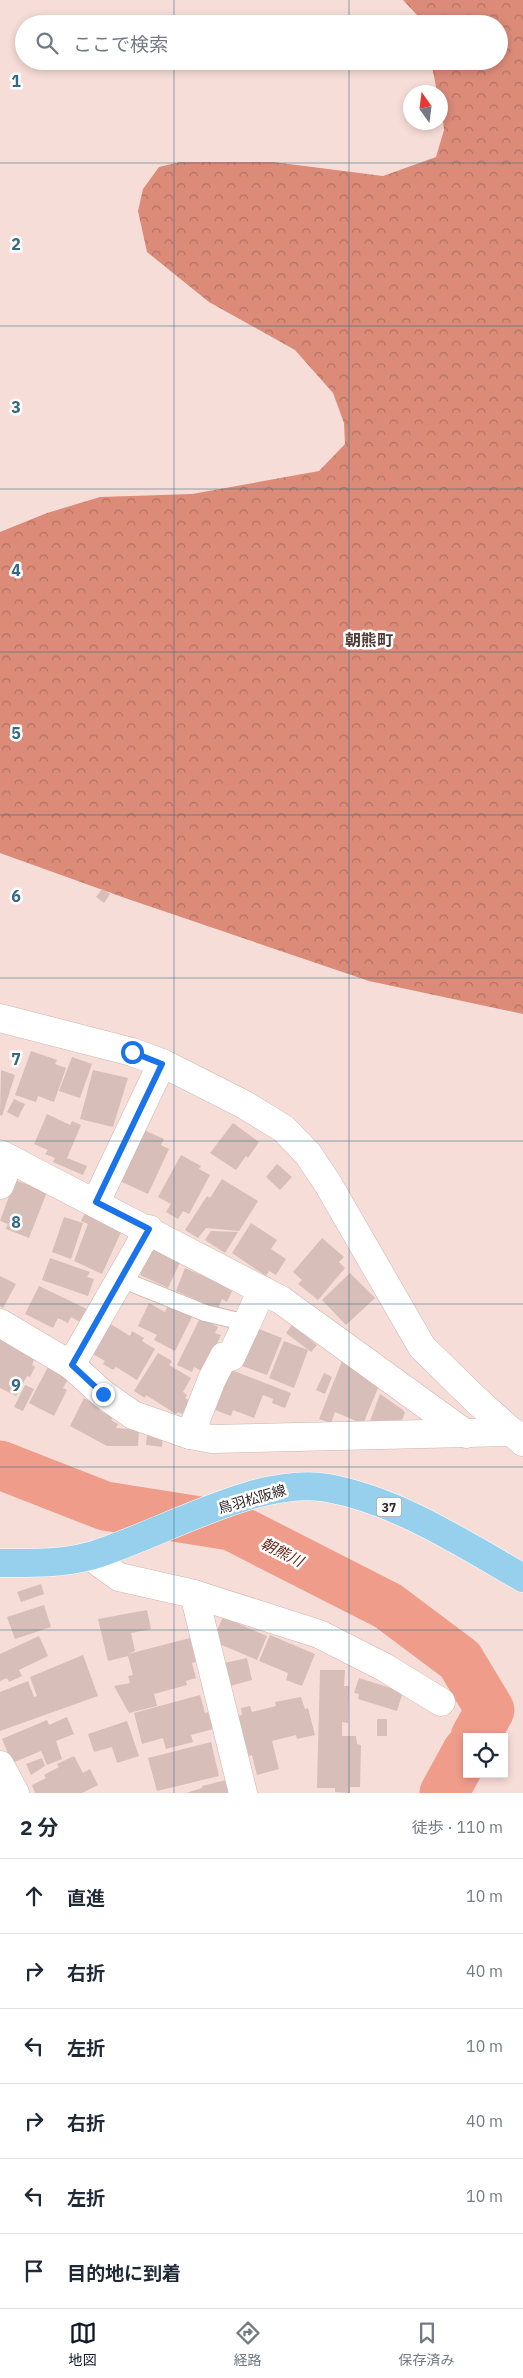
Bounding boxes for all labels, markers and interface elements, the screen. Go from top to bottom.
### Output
search box [15,15,508,70]
icon: search [33,29,61,57]
text: ここで検索 [73,32,168,56]
text: 1 [11,71,21,91]
north arrow [403,85,448,130]
text: 2 [11,234,21,254]
text: 3 [11,397,21,417]
text: 4 [11,560,21,580]
district label: 朝熊町 [345,630,393,650]
text: 5 [11,723,21,743]
text: 6 [11,886,21,906]
route start [121,1041,144,1064]
text: 7 [11,1049,21,1069]
text: 8 [11,1212,21,1232]
text: 9 [11,1375,21,1395]
route end [92,1383,115,1406]
street label: 鳥羽松阪線 [216,1481,288,1517]
road number: 37 [376,1498,402,1516]
water label: 朝熊川 [258,1533,308,1572]
map controls [463,1733,508,1778]
button: locate [463,1733,508,1778]
text: 2 分 [20,1813,59,1841]
text: 徒歩 · 110 m [412,1817,503,1837]
icon: ahead [20,1882,48,1910]
text: 直進 [67,1886,105,1910]
text: 10 m [466,1886,503,1906]
icon: right [20,1957,48,1985]
text: 右折 [67,1961,105,1985]
text: 40 m [466,1961,503,1981]
icon: left [20,2032,48,2060]
text: 左折 [67,2036,105,2060]
text: 10 m [466,2036,503,2056]
icon: right [20,2107,48,2135]
text: 右折 [67,2111,105,2135]
text: 40 m [466,2111,503,2131]
icon: left [20,2182,48,2210]
text: 左折 [67,2186,105,2210]
text: 10 m [466,2186,503,2206]
icon: arrive [20,2257,48,2285]
text: 目的地に到着 [67,2261,181,2285]
tab: 地図 [69,2319,97,2369]
tab: 経路 [234,2319,262,2369]
tab: 保存済み [399,2319,455,2369]

